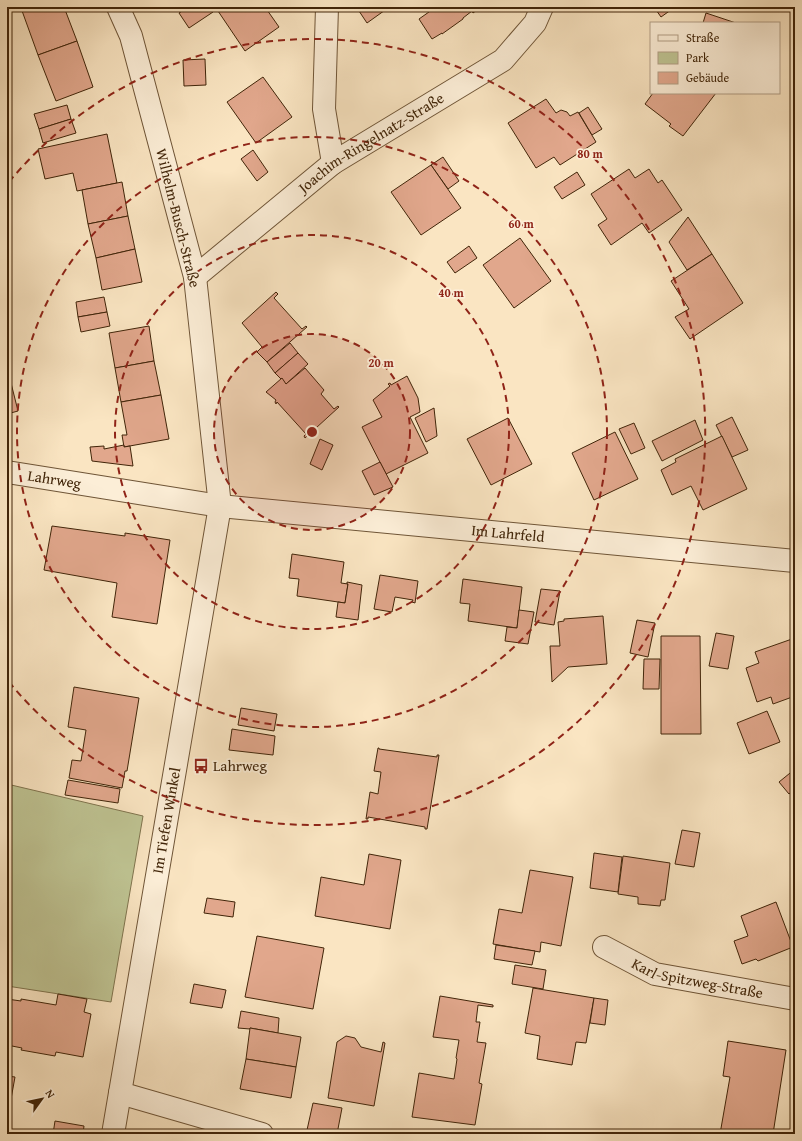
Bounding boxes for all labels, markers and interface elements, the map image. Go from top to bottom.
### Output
legend [650,22,780,94]
text: Straße [686,29,720,46]
text: Park [686,49,710,66]
text: Gebäude [686,69,729,86]
street label: Joachim-Ringelnatz-Straße [292,87,448,199]
text: 80 m [577,145,603,162]
street label: Wilhelm-Busch-Straße [151,146,206,290]
text: 60 m [508,215,534,232]
text: 40 m [438,284,464,301]
text: 20 m [368,354,394,371]
centre of rings [305,425,319,439]
street label: Lahrweg [26,464,83,494]
street label: Im Lahrfeld [471,519,546,547]
place label: Lahrweg [213,755,267,776]
bus stop icon: Lahrweg [192,757,210,775]
street label: Im Tiefen Winkel [147,766,185,875]
street label: Karl-Spitzweg-Straße [628,953,765,1003]
north arrow [22,1079,62,1119]
text: N [42,1086,59,1102]

